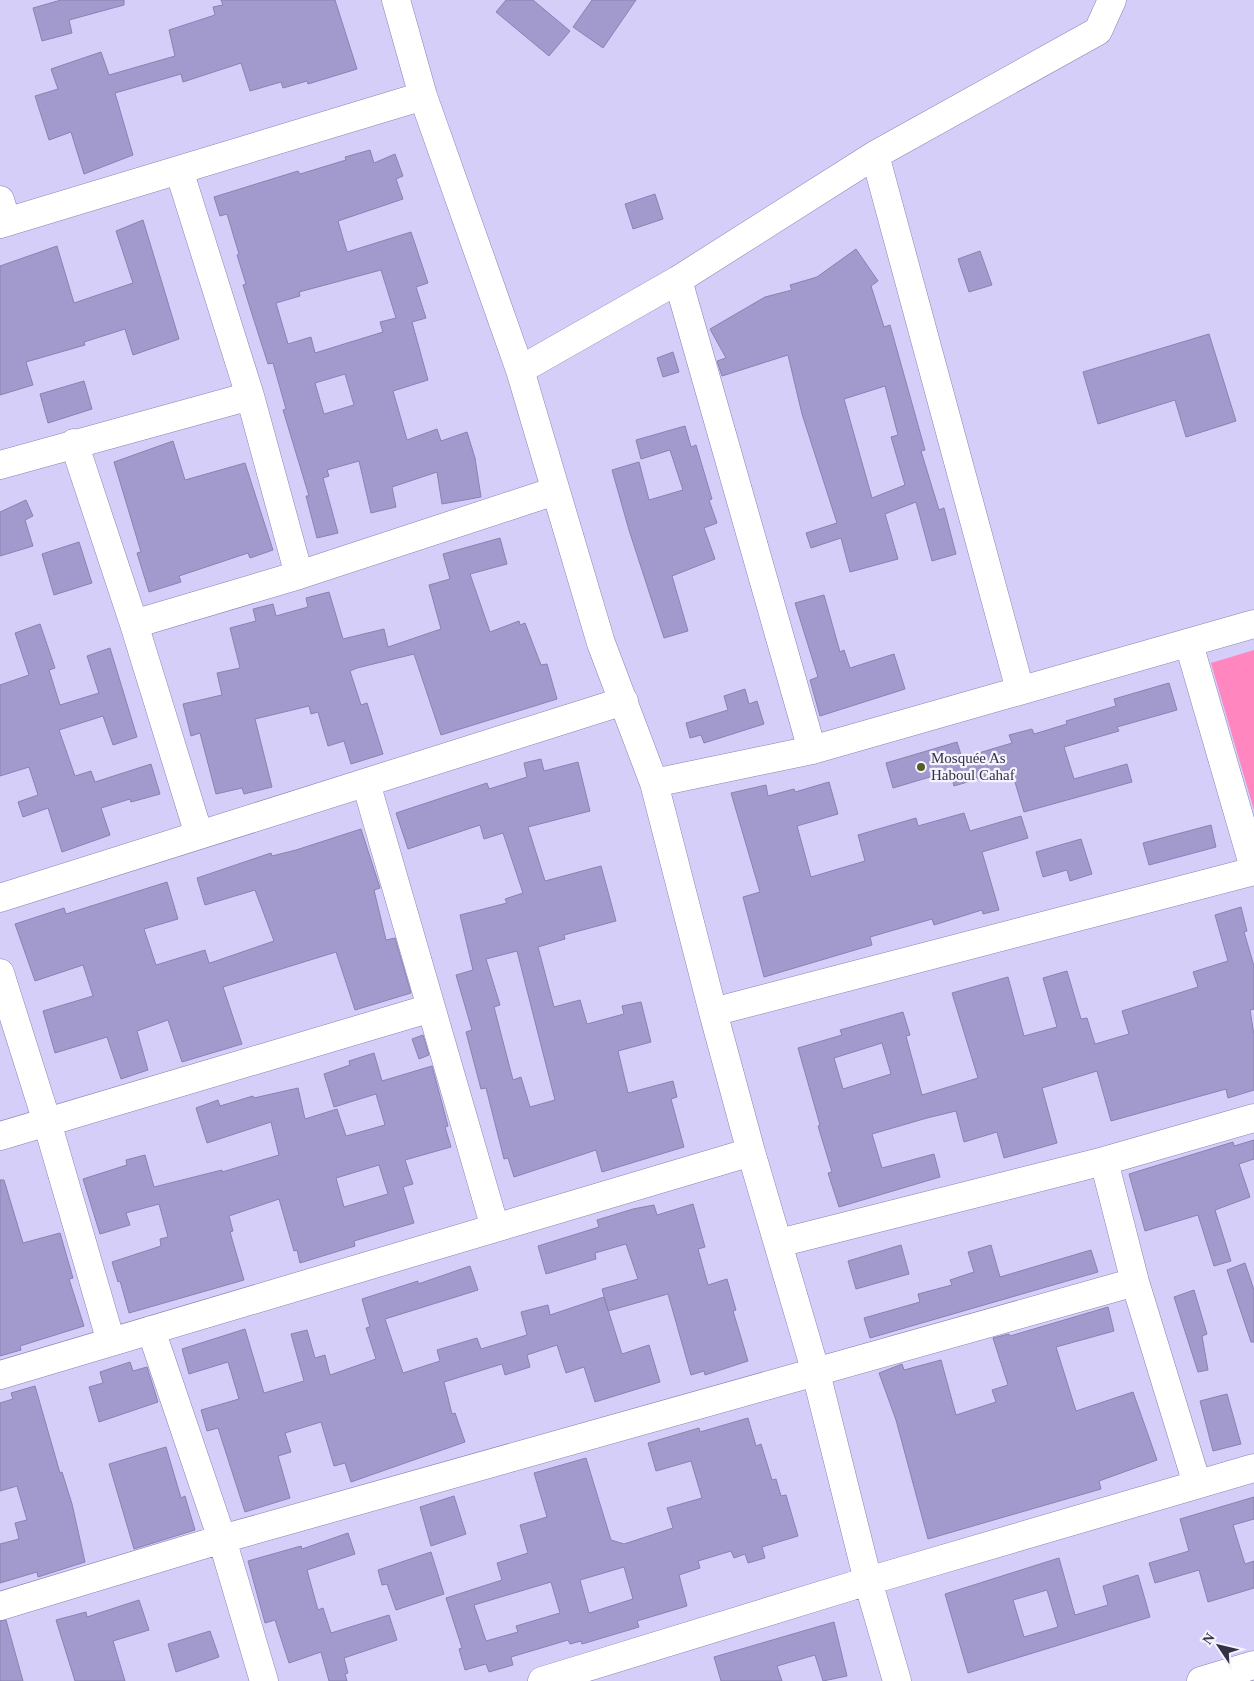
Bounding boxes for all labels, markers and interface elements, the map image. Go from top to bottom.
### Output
place label: Mosquée As Haboul Cahaf [931,750,1015,783]
marker: Mosquée As Haboul Cahaf [915,761,927,773]
north arrow [1194,1621,1244,1671]
text: N [1200,1630,1218,1647]

